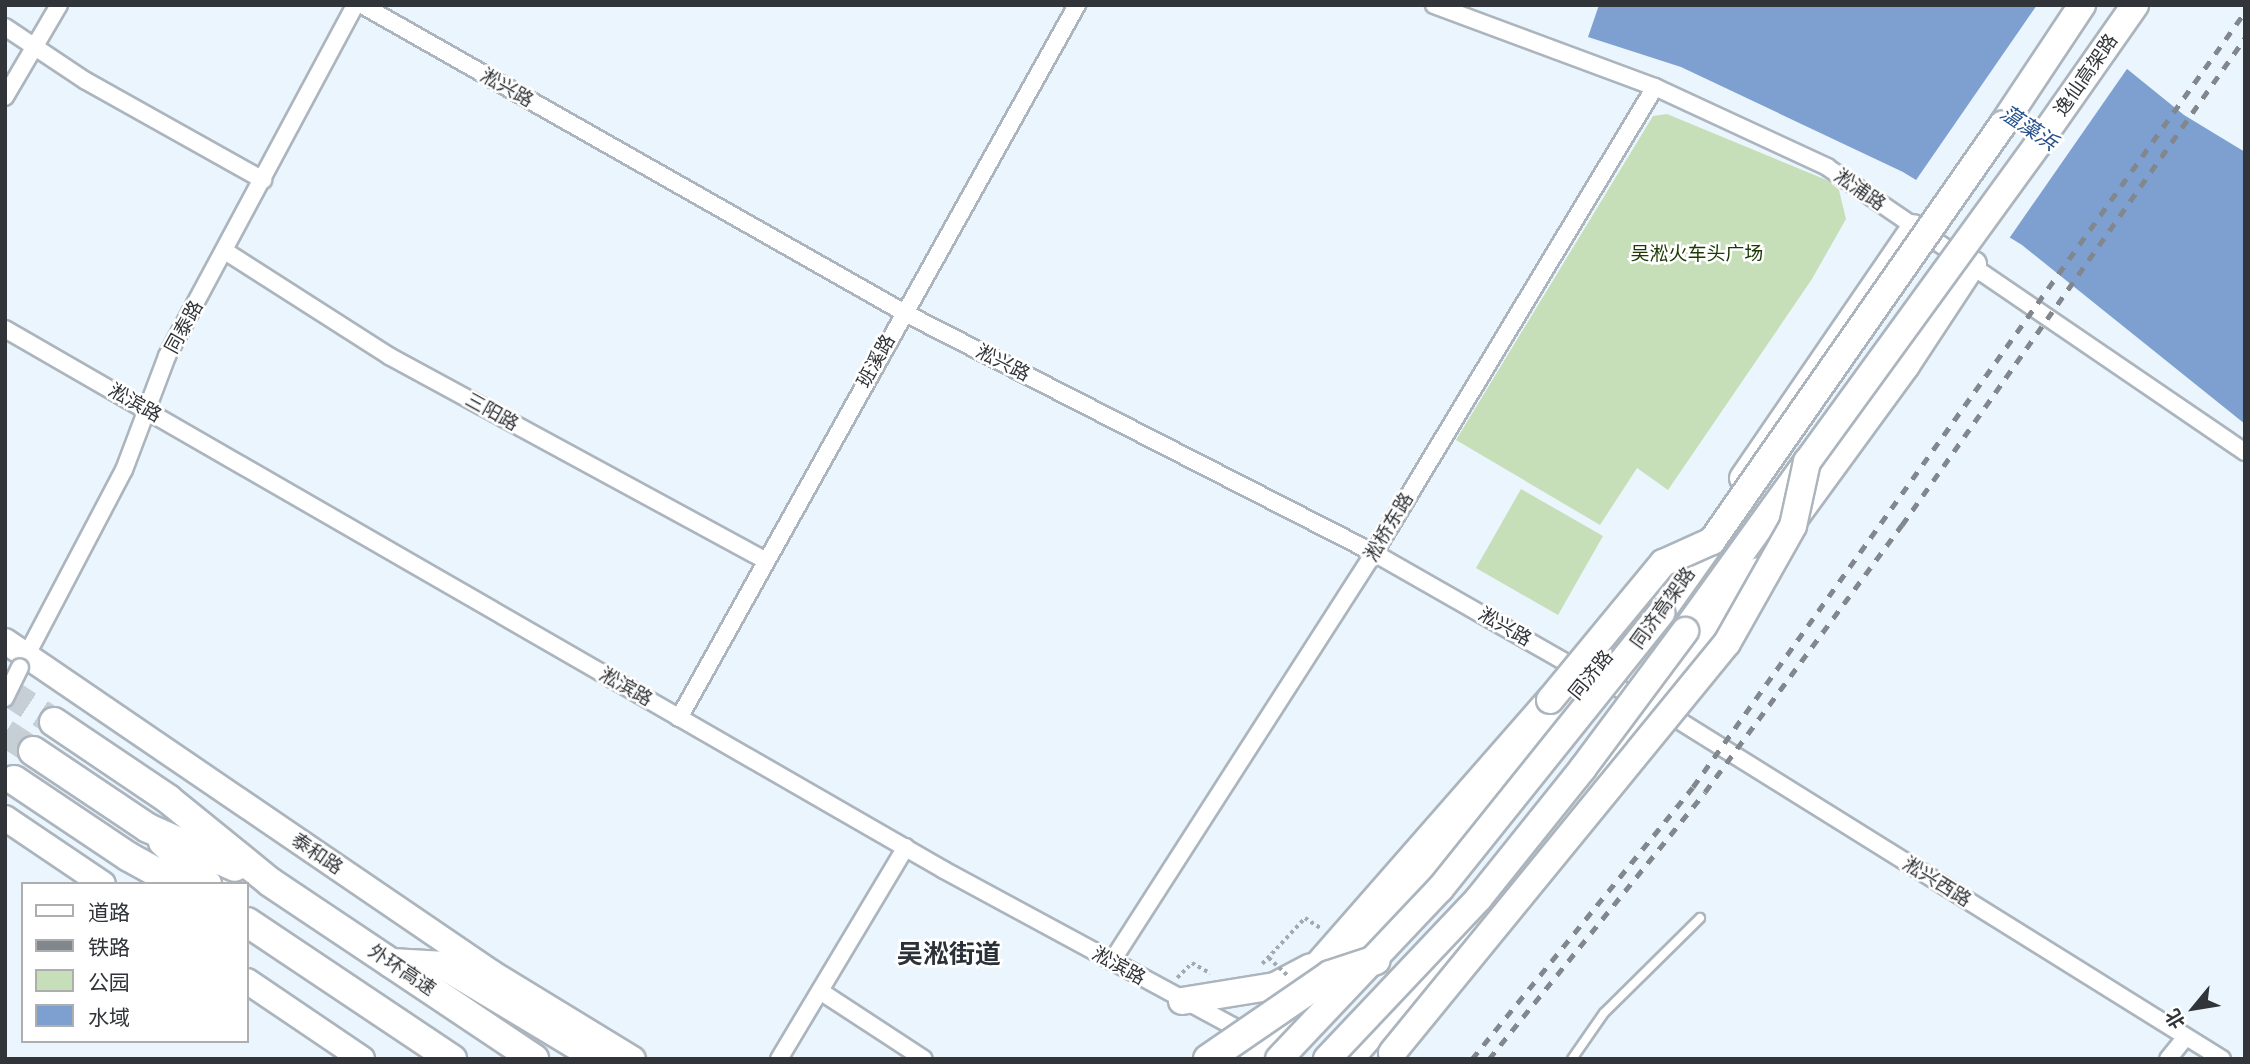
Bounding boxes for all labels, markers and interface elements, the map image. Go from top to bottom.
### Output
street label: 逸仙高架路 [2049,30,2123,120]
street label: 淞兴路 [477,64,537,112]
water label: 蕰藻浜 [1996,100,2062,156]
street label: 淞浦路 [1830,164,1890,216]
park label: 吴淞火车头广场 [1631,243,1763,265]
street label: 同泰路 [160,297,208,357]
street label: 班溪路 [852,331,900,391]
street label: 淞兴路 [972,340,1034,386]
street label: 淞滨路 [105,379,165,427]
street label: 三阳路 [462,388,522,436]
street label: 淞桥东路 [1360,489,1418,565]
street label: 同济高架路 [1626,563,1700,653]
street label: 淞兴路 [1475,603,1535,651]
street label: 同济路 [1564,646,1618,704]
street label: 淞滨路 [596,663,656,711]
street label: 泰和路 [287,829,347,879]
street label: 淞兴西路 [1899,852,1975,912]
legend [21,882,248,1043]
text: 道路 [88,899,130,926]
text: 铁路 [88,934,130,961]
street label: 外环高速 [364,939,440,1001]
district label: 吴淞街道 [897,939,1001,971]
street label: 淞滨路 [1089,942,1149,990]
text: 公园 [88,969,130,996]
north arrow [2159,973,2229,1043]
text: 水域 [88,1004,130,1031]
text: 北 [2160,1004,2191,1033]

